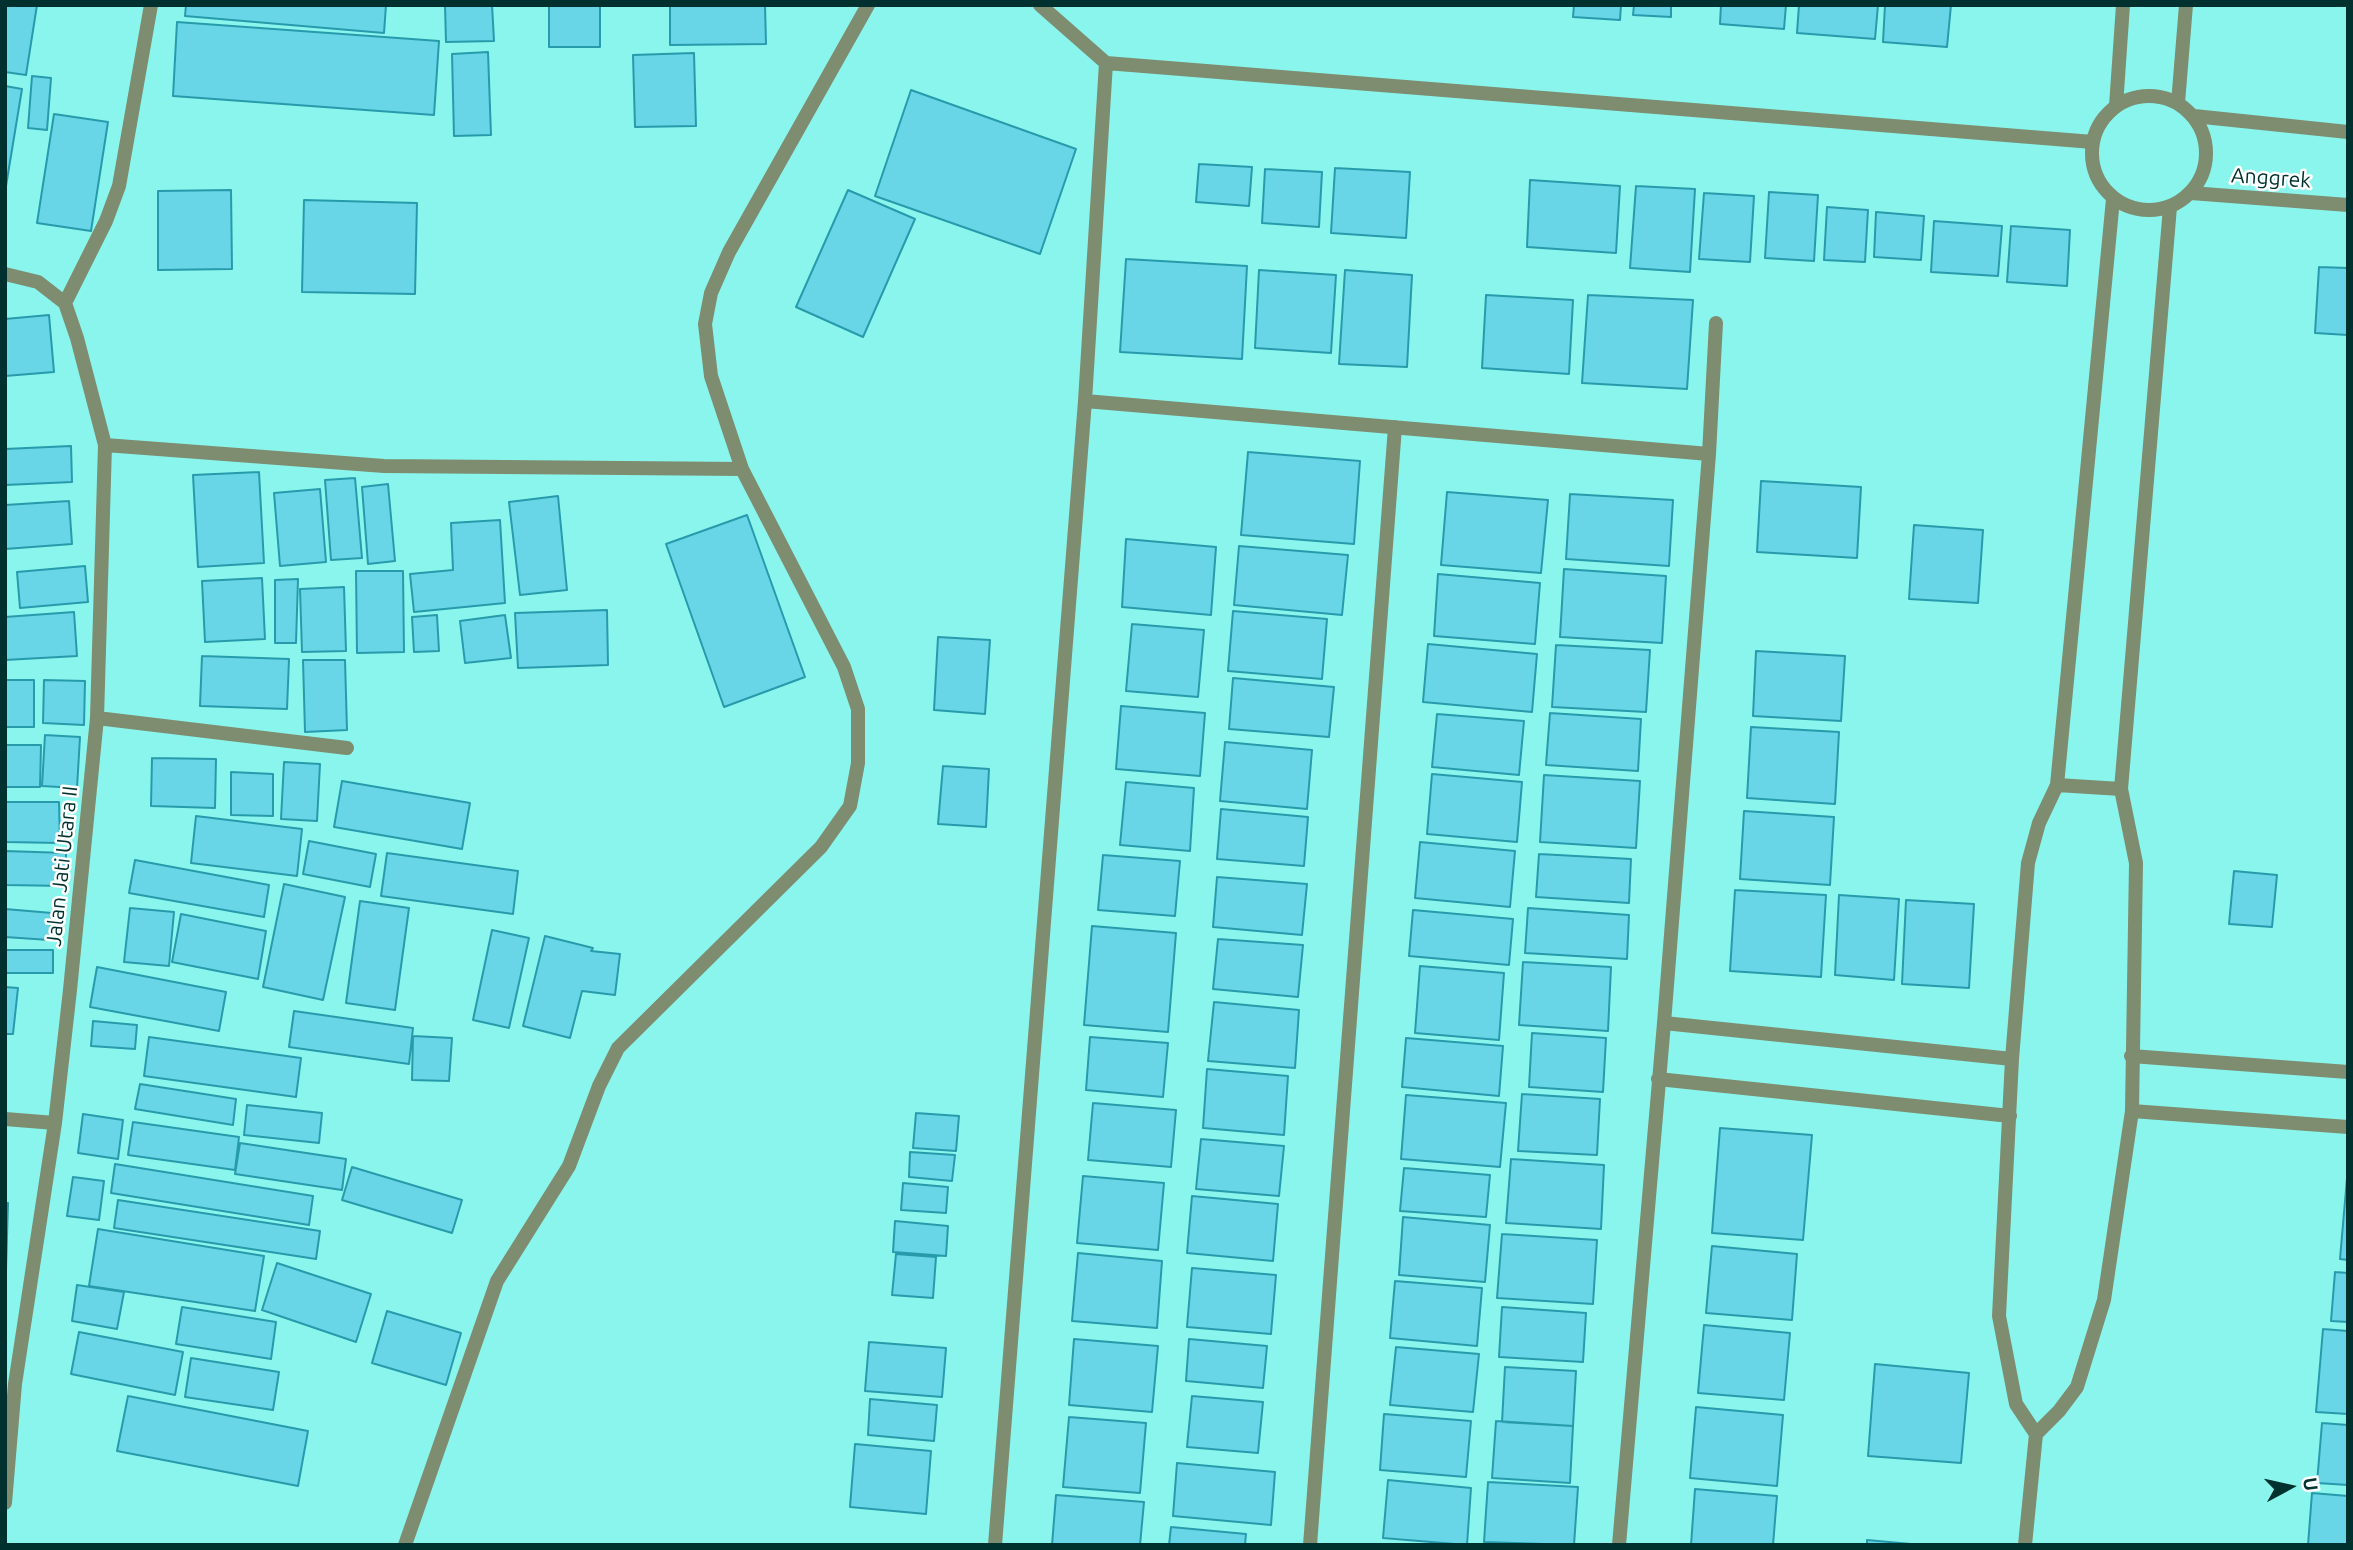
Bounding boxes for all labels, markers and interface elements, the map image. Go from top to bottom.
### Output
street label: Anggrek [2230,163,2312,193]
street label: Jalan Jati Utara II [41,785,83,947]
north arrow [2255,1452,2325,1522]
text: U [2299,1476,2323,1492]

